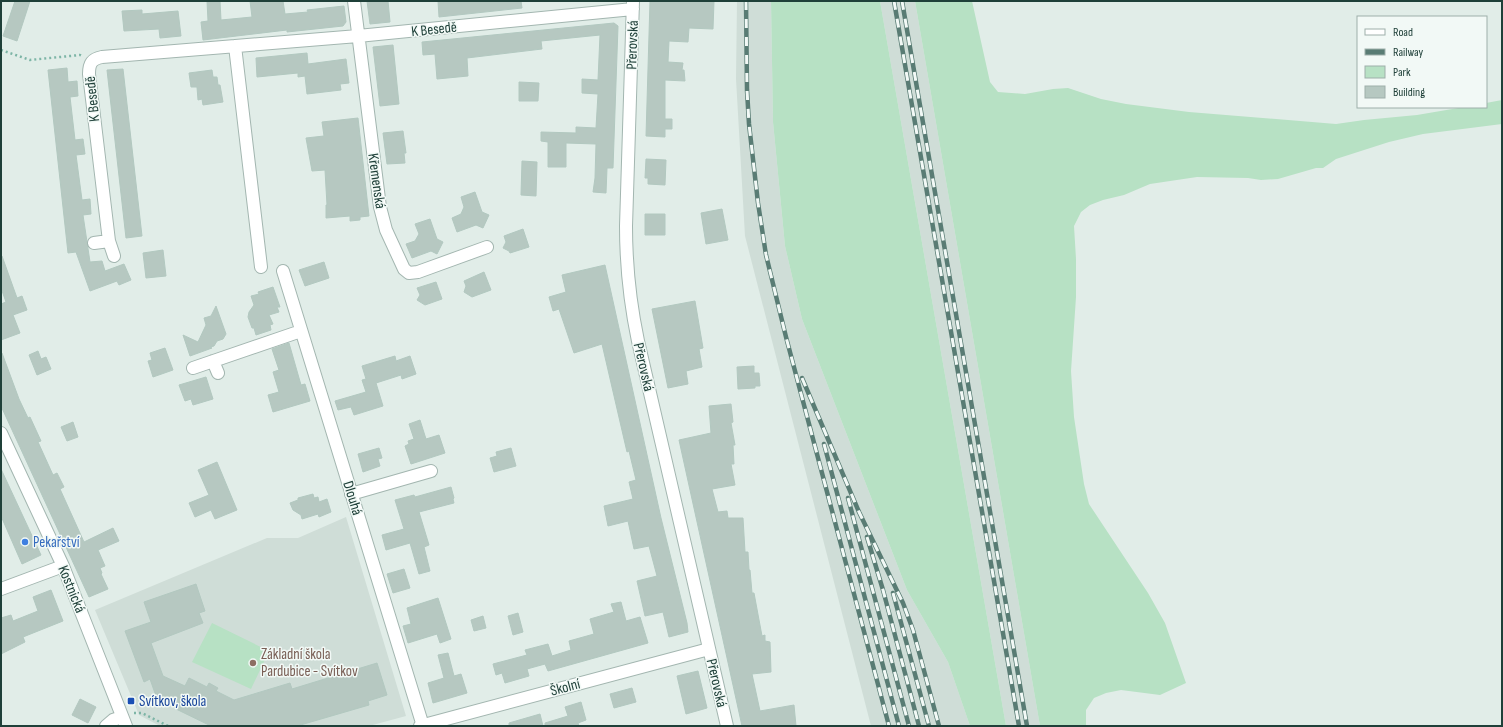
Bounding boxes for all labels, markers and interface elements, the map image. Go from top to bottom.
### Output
legend [1357,16,1487,108]
street label: K Besedě [410,18,458,41]
street label: Přerovská [622,20,643,70]
text: Road [1393,25,1413,40]
text: Railway [1393,45,1424,60]
text: Park [1393,65,1411,80]
street label: K Besedě [81,75,104,123]
text: Building [1393,85,1425,100]
street label: Křemenská [363,152,390,210]
street label: Přerovská [629,341,658,393]
street label: Dlouhá [338,479,367,518]
place label: Pekařství [33,533,80,552]
marker: Pekařství [20,537,30,547]
street label: Kostnická [53,563,90,616]
place label: Základní škola Pardubice - Svítkov [261,645,358,681]
street label: Přerovská [702,657,731,709]
marker: Základní škola Pardubice - Svítkov [248,658,258,668]
street label: Školní [548,674,582,701]
place label: Svítkov, škola [139,692,207,711]
marker: Svítkov, škola [126,696,136,706]

